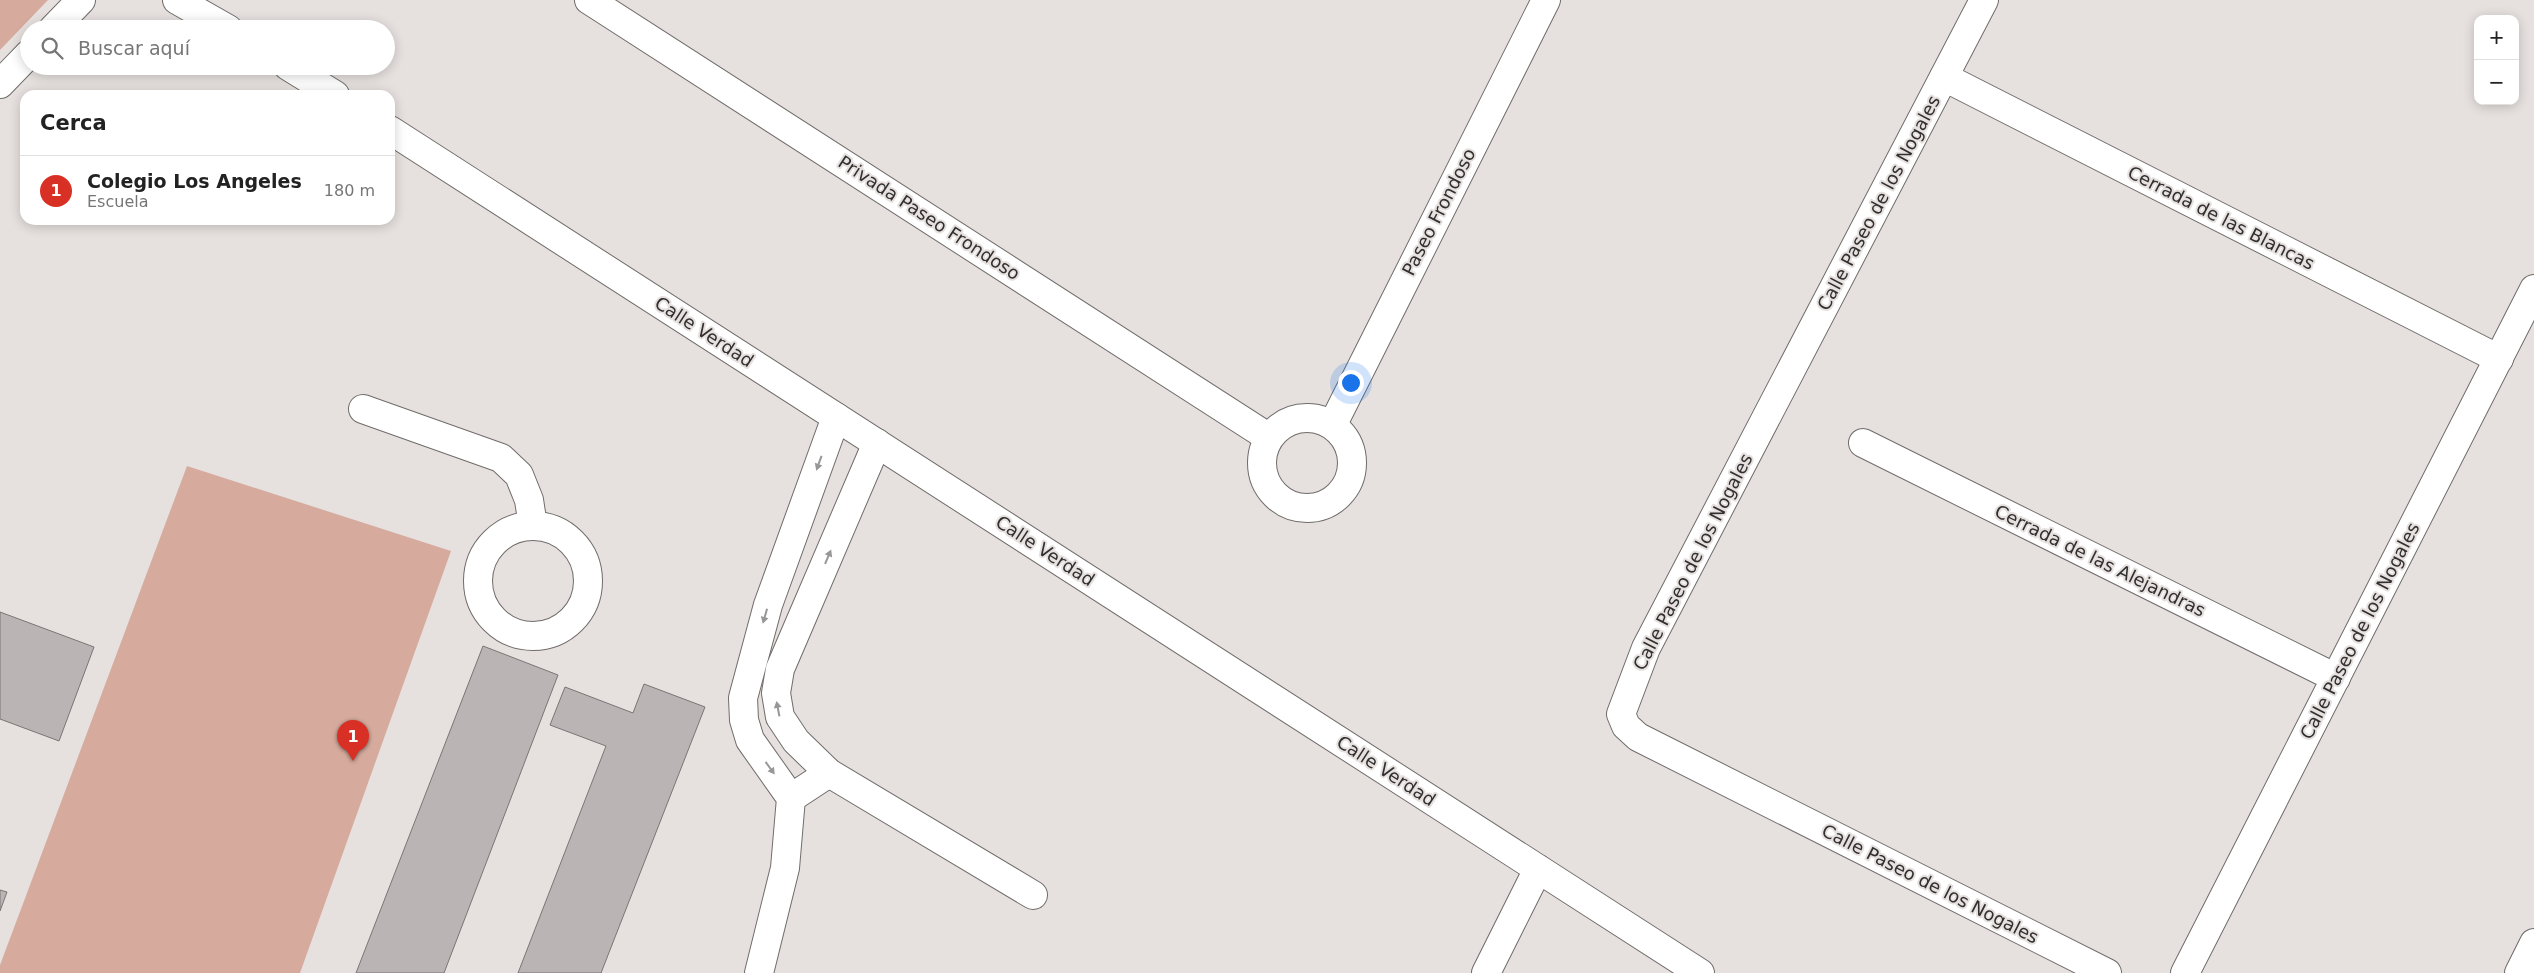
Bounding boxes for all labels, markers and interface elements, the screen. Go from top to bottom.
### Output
map controls [2474,15,2519,105]
button: + [2474,15,2519,60]
search box [20,20,395,75]
icon: search [38,34,66,62]
text: Buscar aquí [78,37,190,59]
button: − [2474,60,2519,105]
street label: Calle Paseo de los Nogales [1813,92,1944,314]
text: Cerca [40,111,107,135]
street label: Paseo Frondoso [1398,145,1480,279]
street label: Privada Paseo Frondoso [834,151,1024,284]
street label: Cerrada de las Blancas [2124,161,2318,274]
text: Colegio Los Angeles [87,170,302,192]
text: 1 [50,181,62,200]
text: 180 m [324,181,375,200]
text: Escuela [87,192,148,211]
street label: Calle Verdad [651,292,758,371]
your location [1338,370,1364,396]
street label: Calle Paseo de los Nogales [1629,450,1756,674]
one-way arrow [815,456,823,471]
street label: Cerrada de las Alejandras [1991,500,2209,621]
street label: Calle Verdad [992,511,1099,590]
street label: Calle Paseo de los Nogales [2296,519,2423,743]
one-way arrow [825,550,833,564]
one-way arrow [761,609,769,624]
one-way arrow [774,700,782,716]
pin: 1 [337,720,369,761]
street label: Calle Verdad [1333,731,1440,810]
one-way arrow [765,762,775,775]
street label: Calle Paseo de los Nogales [1818,820,2042,947]

